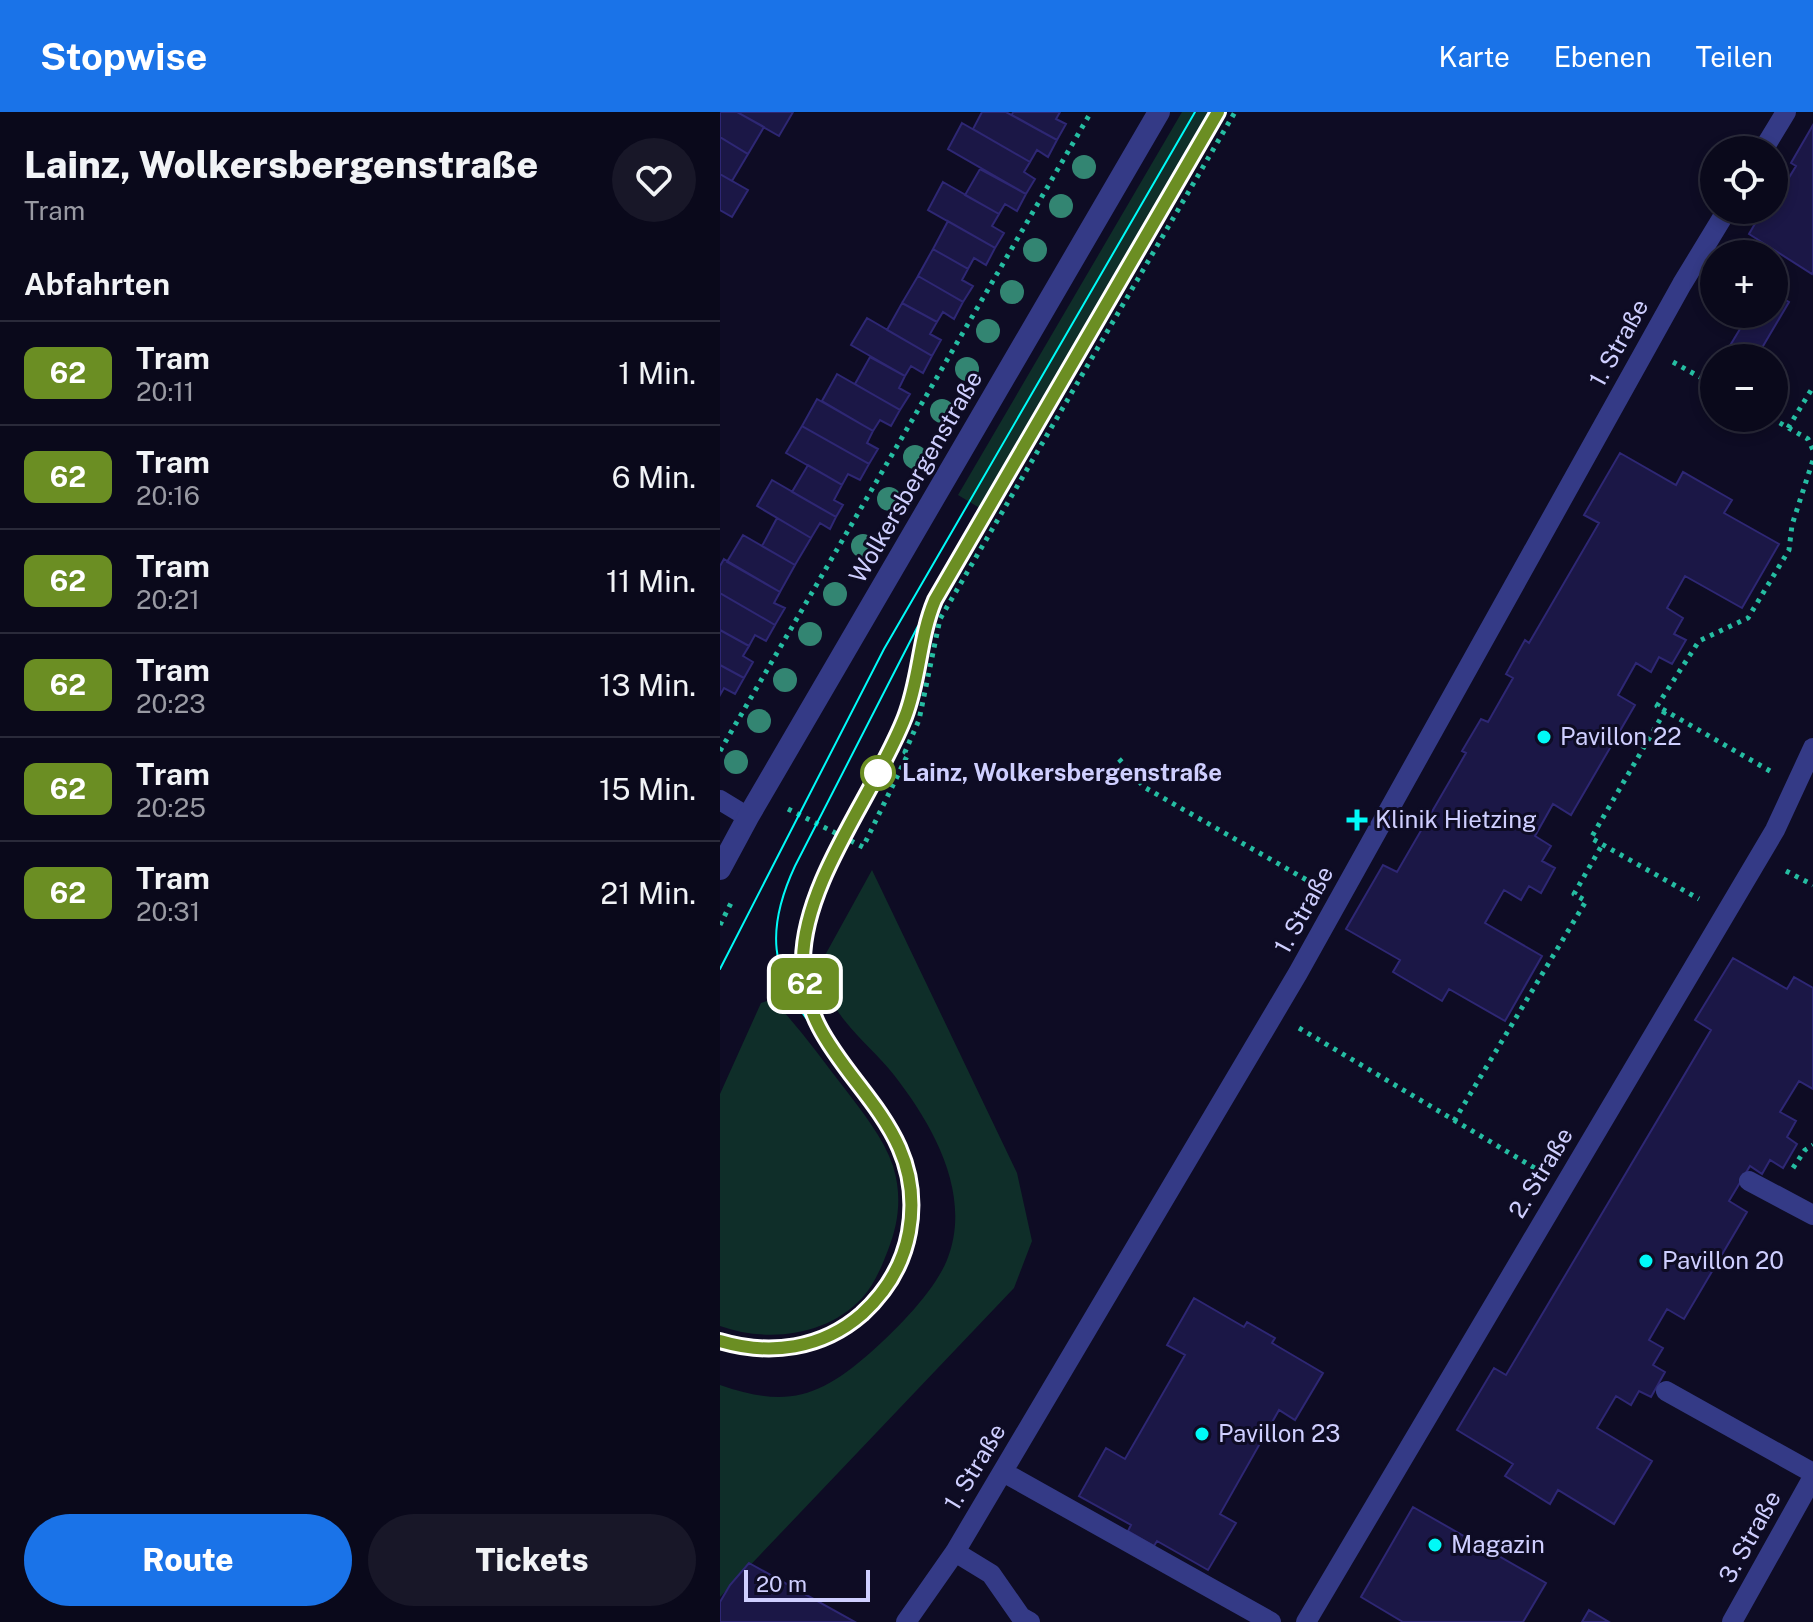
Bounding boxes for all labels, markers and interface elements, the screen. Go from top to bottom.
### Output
text: Stopwise [40,34,207,79]
text: Karte [1439,40,1510,73]
text: Ebenen [1554,40,1652,73]
text: Teilen [1696,40,1773,73]
map controls [1700,136,1788,432]
button: locate [1700,136,1788,224]
button: heart [612,138,696,222]
text: Lainz, Wolkersbergenstraße [24,142,538,187]
text: Tram [24,195,85,226]
button: + [1700,240,1788,328]
text: Abfahrten [24,266,170,302]
street label: 1. Straße [1583,294,1654,391]
text: Tram [136,340,210,376]
button: − [1700,344,1788,432]
text: 1 Min. [618,355,696,391]
text: 62 [50,356,86,389]
street label: Wolkersbergenstraße [843,365,987,588]
text: 20:11 [136,376,194,407]
text: Tram [136,444,210,480]
text: 6 Min. [612,459,696,495]
text: 62 [50,460,86,493]
text: 20:16 [136,480,200,511]
text: Tram [136,548,210,584]
text: 11 Min. [606,563,696,599]
text: 62 [50,564,86,597]
text: 20:21 [136,584,200,615]
text: Tram [136,652,210,688]
text: 13 Min. [599,667,696,703]
text: 62 [50,668,86,701]
text: 20:23 [136,688,206,719]
place label: Pavillon 22 [1560,722,1682,750]
marker: Pavillon 22 [1535,728,1553,746]
text: Tram [136,756,210,792]
marker: Lainz, Wolkersbergenstraße [861,756,895,790]
place label: Lainz, Wolkersbergenstraße [902,758,1222,786]
text: 15 Min. [599,771,696,807]
text: 62 [50,772,86,805]
text: 20:25 [136,792,206,823]
place label: Klinik Hietzing [1375,805,1537,833]
marker: Klinik Hietzing [1346,809,1368,831]
text: Tram [136,860,210,896]
street label: 1. Straße [1268,861,1339,958]
text: 21 Min. [600,875,696,911]
text: 62 [50,876,86,909]
text: 20:31 [136,896,200,927]
line badge: 62 [769,958,841,1010]
text: 62 [787,967,823,1000]
street label: 2. Straße [1502,1122,1578,1223]
place label: Pavillon 20 [1662,1246,1784,1274]
marker: Pavillon 20 [1637,1252,1655,1270]
street label: 1. Straße [937,1418,1011,1515]
place label: Pavillon 23 [1218,1419,1340,1447]
marker: Pavillon 23 [1193,1425,1211,1443]
street label: 3. Straße [1712,1486,1786,1588]
button: Route [24,1514,352,1606]
button: Tickets [368,1514,696,1606]
place label: Magazin [1451,1530,1545,1558]
marker: Magazin [1426,1536,1444,1554]
scale bar [744,1566,870,1602]
text: 20 m [756,1571,807,1597]

